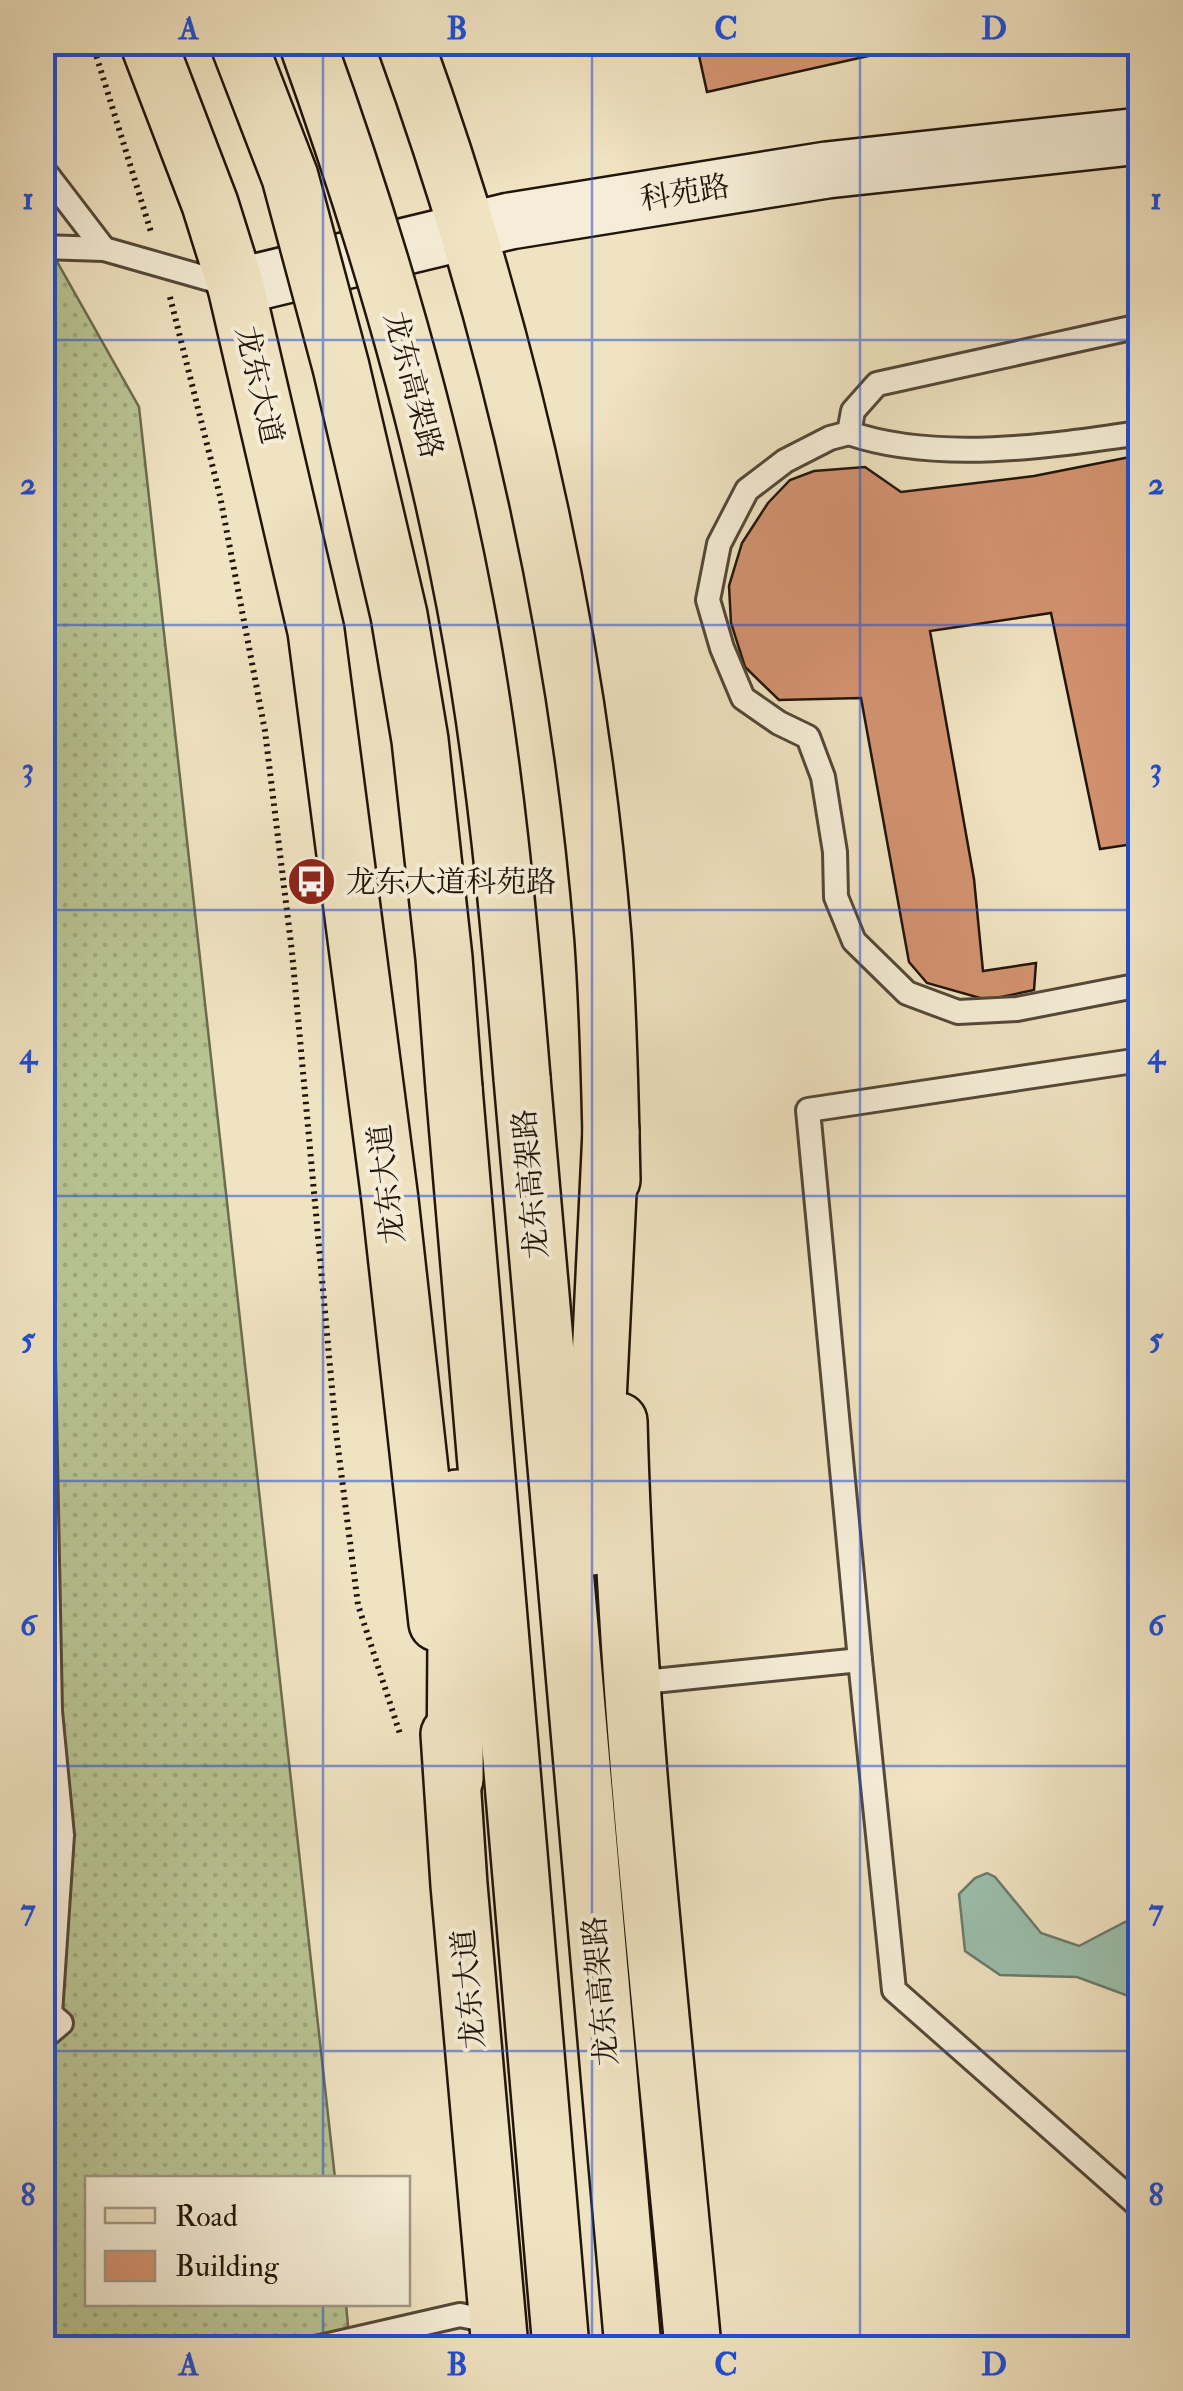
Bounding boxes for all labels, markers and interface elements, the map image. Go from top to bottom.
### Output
text: A [177,9,200,49]
text: B [447,9,467,49]
text: C [714,9,738,49]
text: D [981,9,1007,49]
street label: 科苑路 [638,168,732,218]
text: 1 [22,179,34,219]
text: 1 [1150,179,1162,219]
street label: 龙东高架路 [376,308,450,462]
street label: 龙东大道 [227,322,291,448]
text: 2 [20,464,36,504]
text: 2 [1148,464,1164,504]
text: 3 [22,749,34,789]
text: 3 [1150,749,1162,789]
bus stop icon: 龙东大道科苑路 [285,856,337,908]
place label: 龙东大道科苑路 [346,864,556,901]
text: 4 [18,1034,38,1074]
text: 4 [1146,1034,1166,1074]
street label: 龙东高架路 [506,1108,556,1260]
street label: 龙东大道 [361,1122,413,1246]
text: 5 [21,1319,36,1359]
text: 5 [1149,1319,1164,1359]
text: 6 [20,1605,39,1645]
text: 6 [1148,1605,1167,1645]
text: 7 [21,1890,36,1930]
text: 7 [1149,1890,1164,1930]
street label: 龙东高架路 [576,1915,626,2067]
street label: 龙东大道 [445,1928,493,2050]
text: 8 [20,2175,36,2215]
text: 8 [1148,2175,1164,2215]
legend [85,2176,410,2306]
text: Road [175,2198,238,2235]
text: Building [175,2248,280,2285]
text: A [177,2345,200,2385]
text: B [447,2345,467,2385]
text: C [714,2345,738,2385]
text: D [981,2345,1007,2385]

